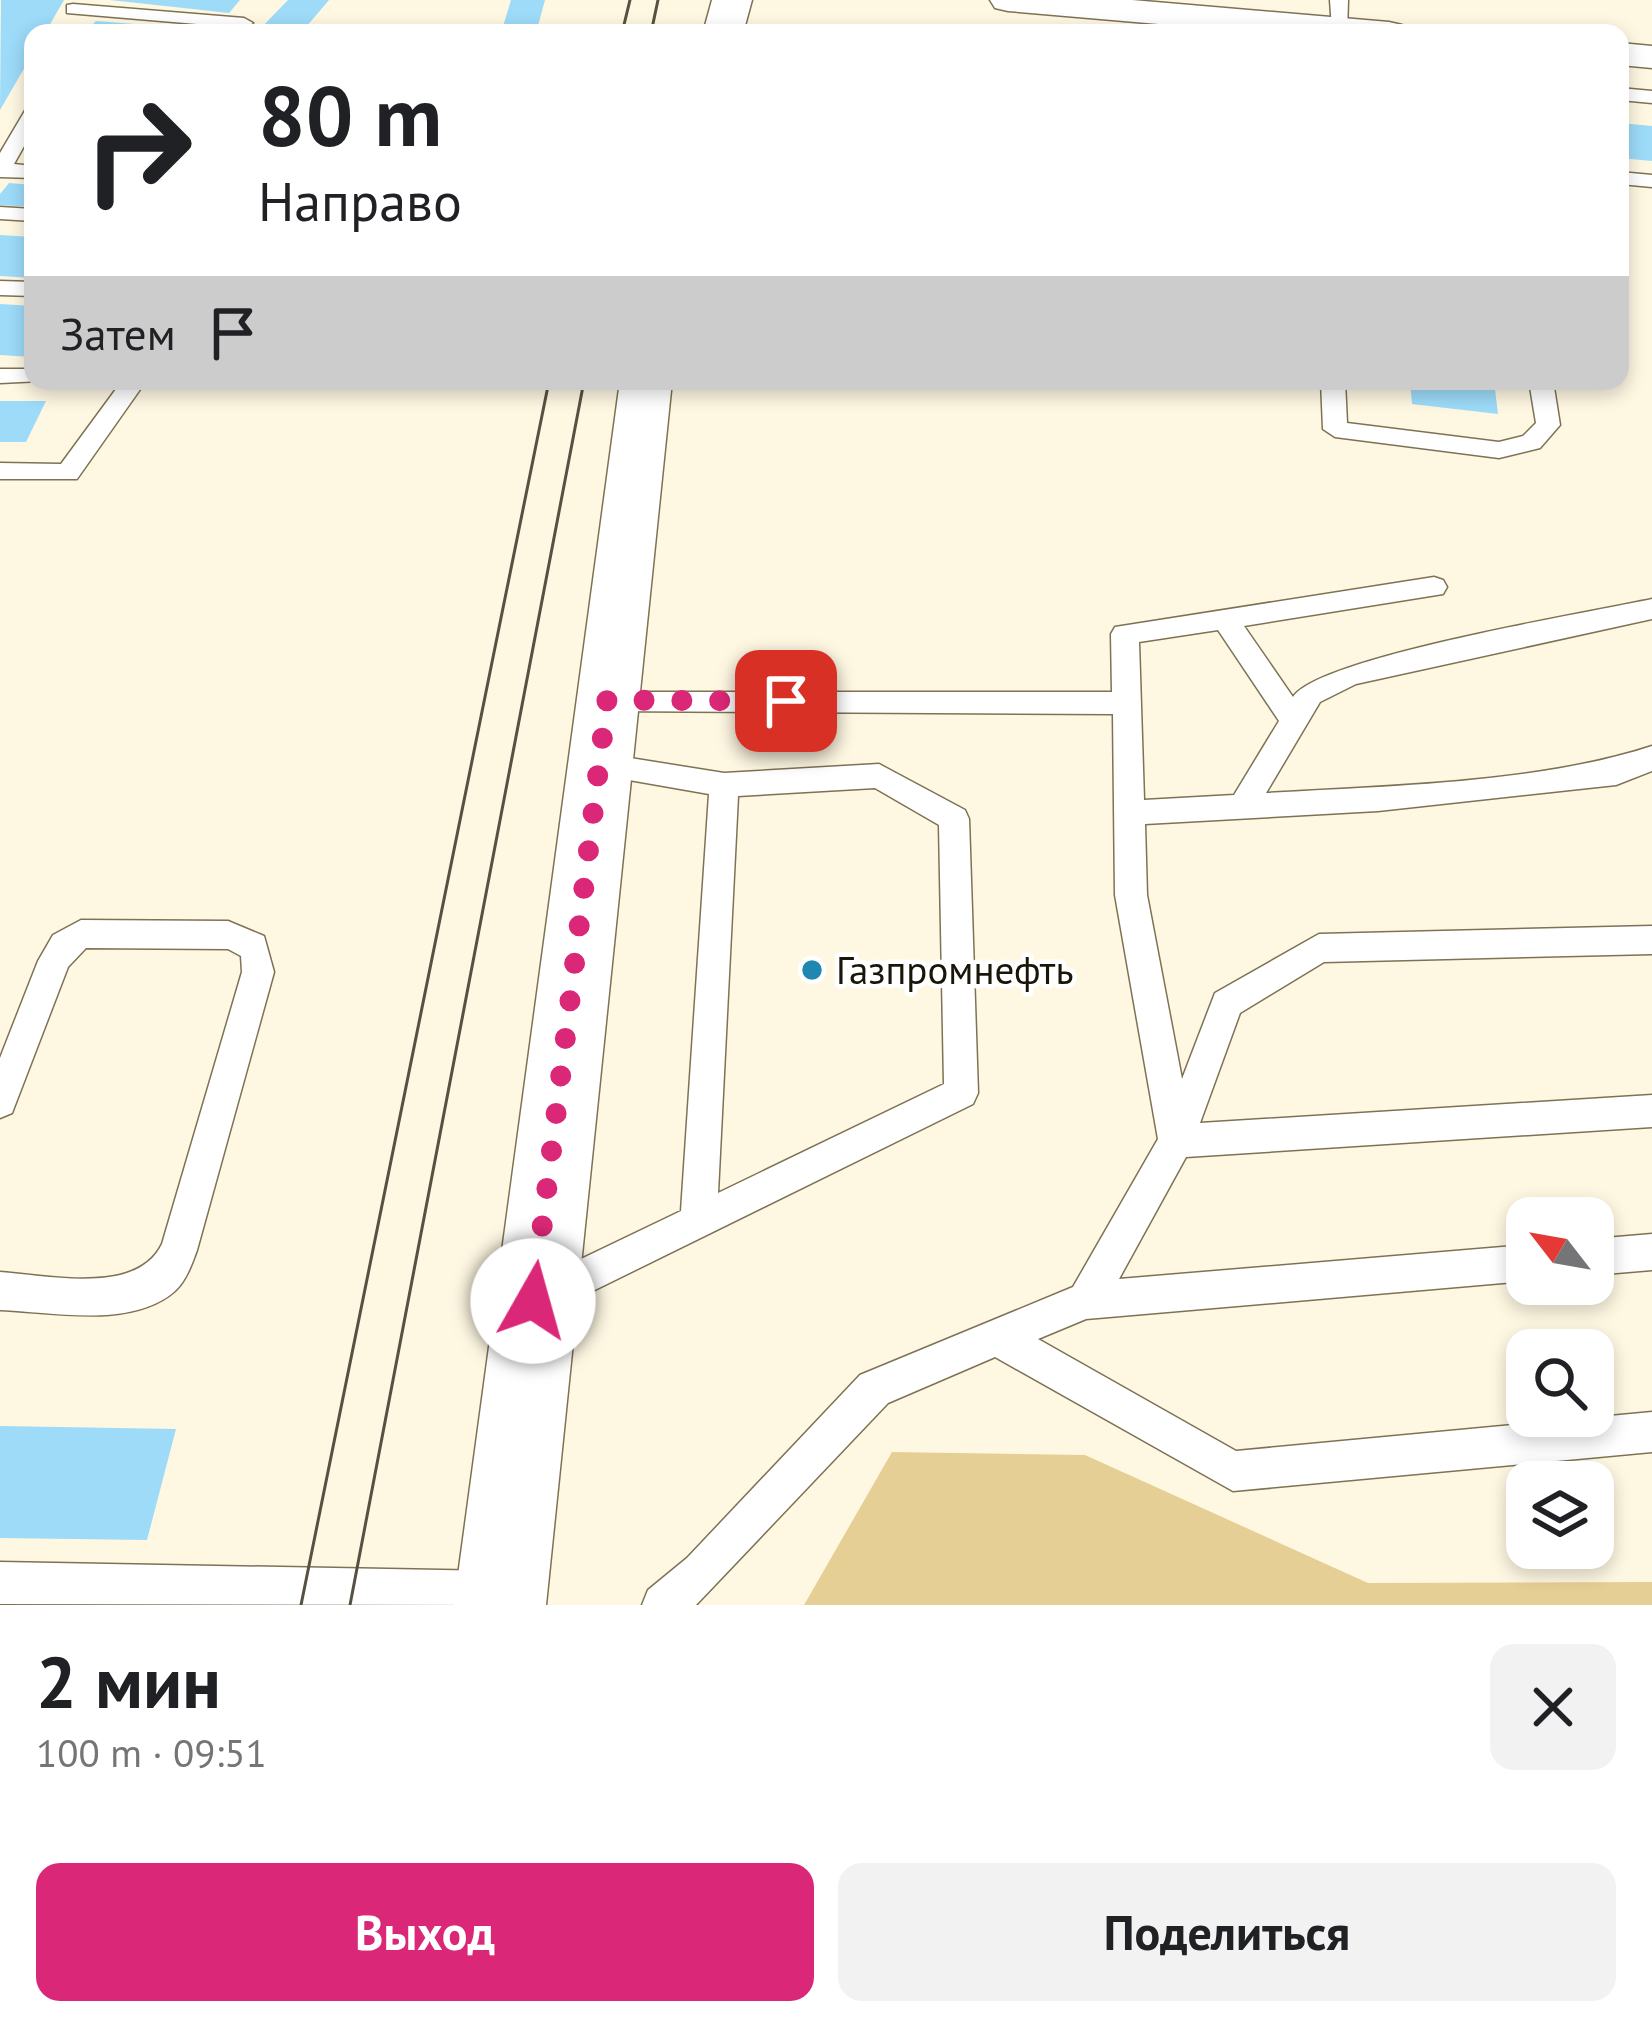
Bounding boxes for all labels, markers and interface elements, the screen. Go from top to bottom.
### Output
text: 80 m [258,60,442,169]
icon: right [60,72,216,228]
text: Направо [258,166,462,236]
icon: arrive [200,300,266,366]
text: Затем [60,304,176,362]
pin [735,650,837,752]
icon: arrive [753,668,819,734]
place label: Газпромнефть [836,944,1073,995]
marker: Газпромнефть [799,957,825,983]
north arrow [1506,1197,1614,1305]
map controls [1506,1197,1614,1569]
position arrow [470,1238,596,1364]
button: search [1506,1329,1614,1437]
button: layers [1506,1461,1614,1569]
text: 2 мин [36,1635,221,1728]
button: close [1490,1644,1616,1770]
text: 100 m · 09:51 [36,1727,267,1778]
button: Выход [36,1863,814,2001]
button: Поделиться [838,1863,1616,2001]

